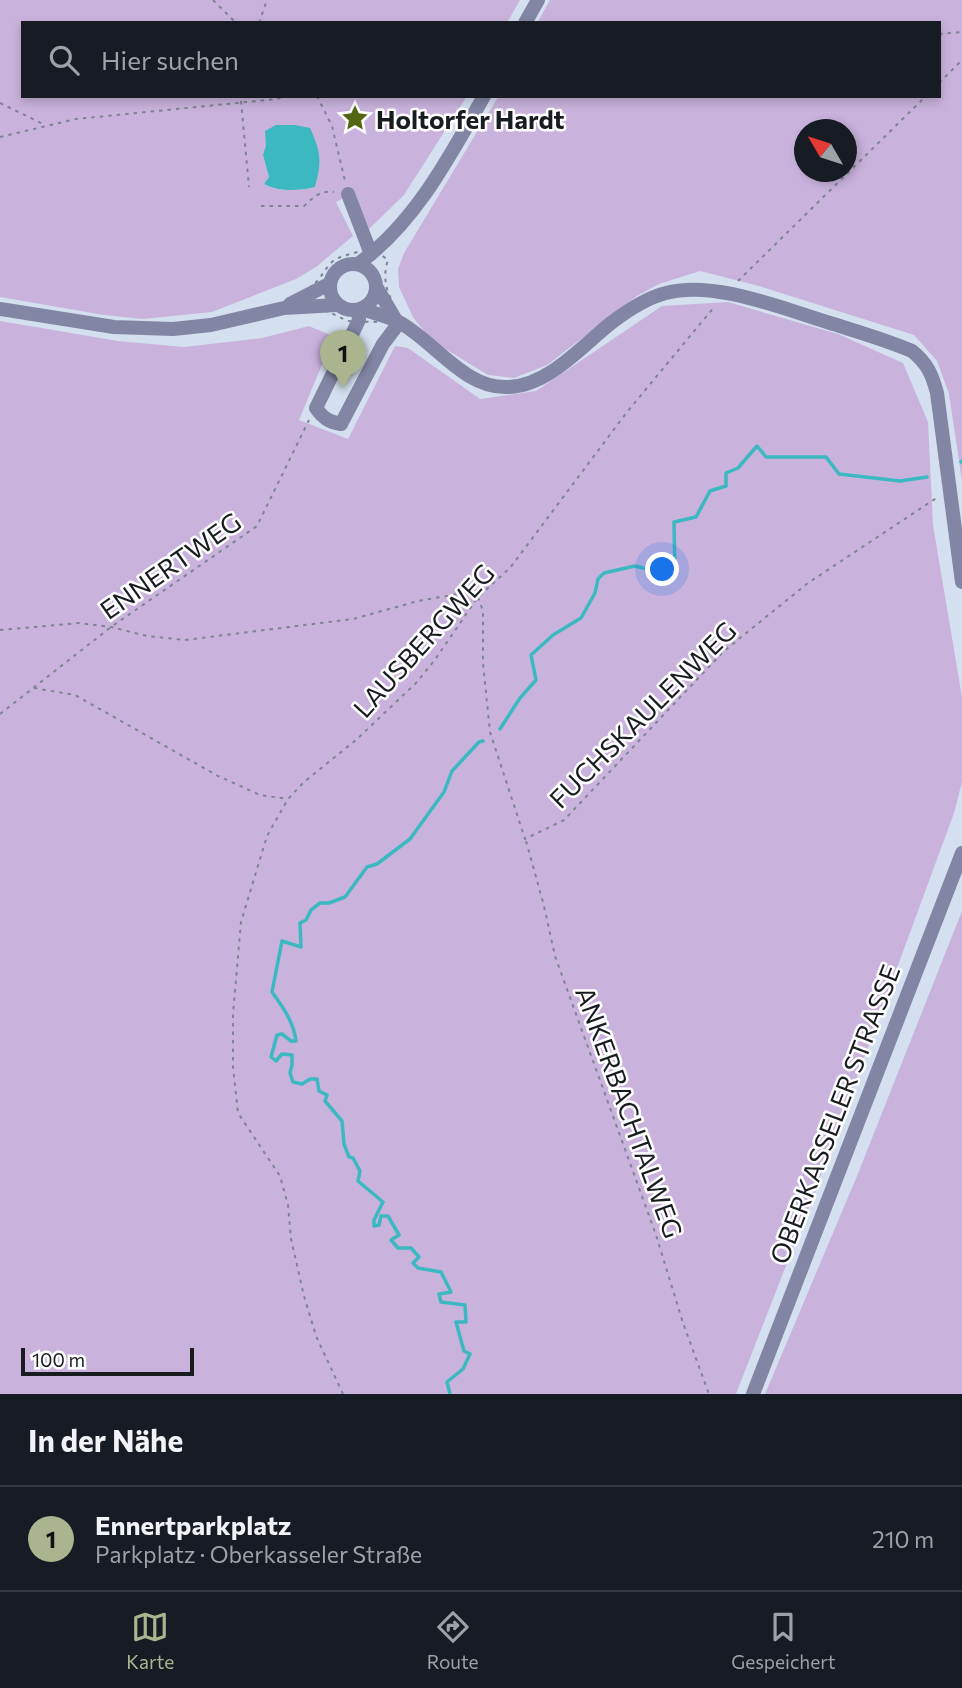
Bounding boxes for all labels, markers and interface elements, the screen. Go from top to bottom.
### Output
search box [21,21,941,98]
icon: search [45,41,83,79]
text: Hier suchen [101,44,239,75]
place icon: Holtorfer Hardt [340,103,370,133]
place label: Holtorfer Hardt [376,103,565,134]
north arrow [794,119,857,182]
pin: 1 [320,330,366,388]
street label: ENNERTWEG [94,505,246,625]
your location [645,552,679,586]
street label: LAUSBERGWEG [346,557,500,723]
street label: FUCHSKAULENWEG [542,614,742,814]
street label: OBERKASSELER STRASSE [763,960,905,1268]
street label: ANKERBACHTALWEG [570,982,690,1242]
scale bar [21,1345,194,1377]
text: 100 m [32,1348,85,1371]
text: In der Nähe [28,1421,183,1458]
text: Ennertparkplatz [95,1509,291,1540]
text: 1 [46,1525,56,1553]
text: 210 m [872,1525,934,1553]
text: Parkplatz · Oberkasseler Straße [95,1540,422,1568]
tab: Karte [126,1608,174,1673]
tab: Route [427,1608,479,1673]
tab: Gespeichert [731,1608,836,1673]

